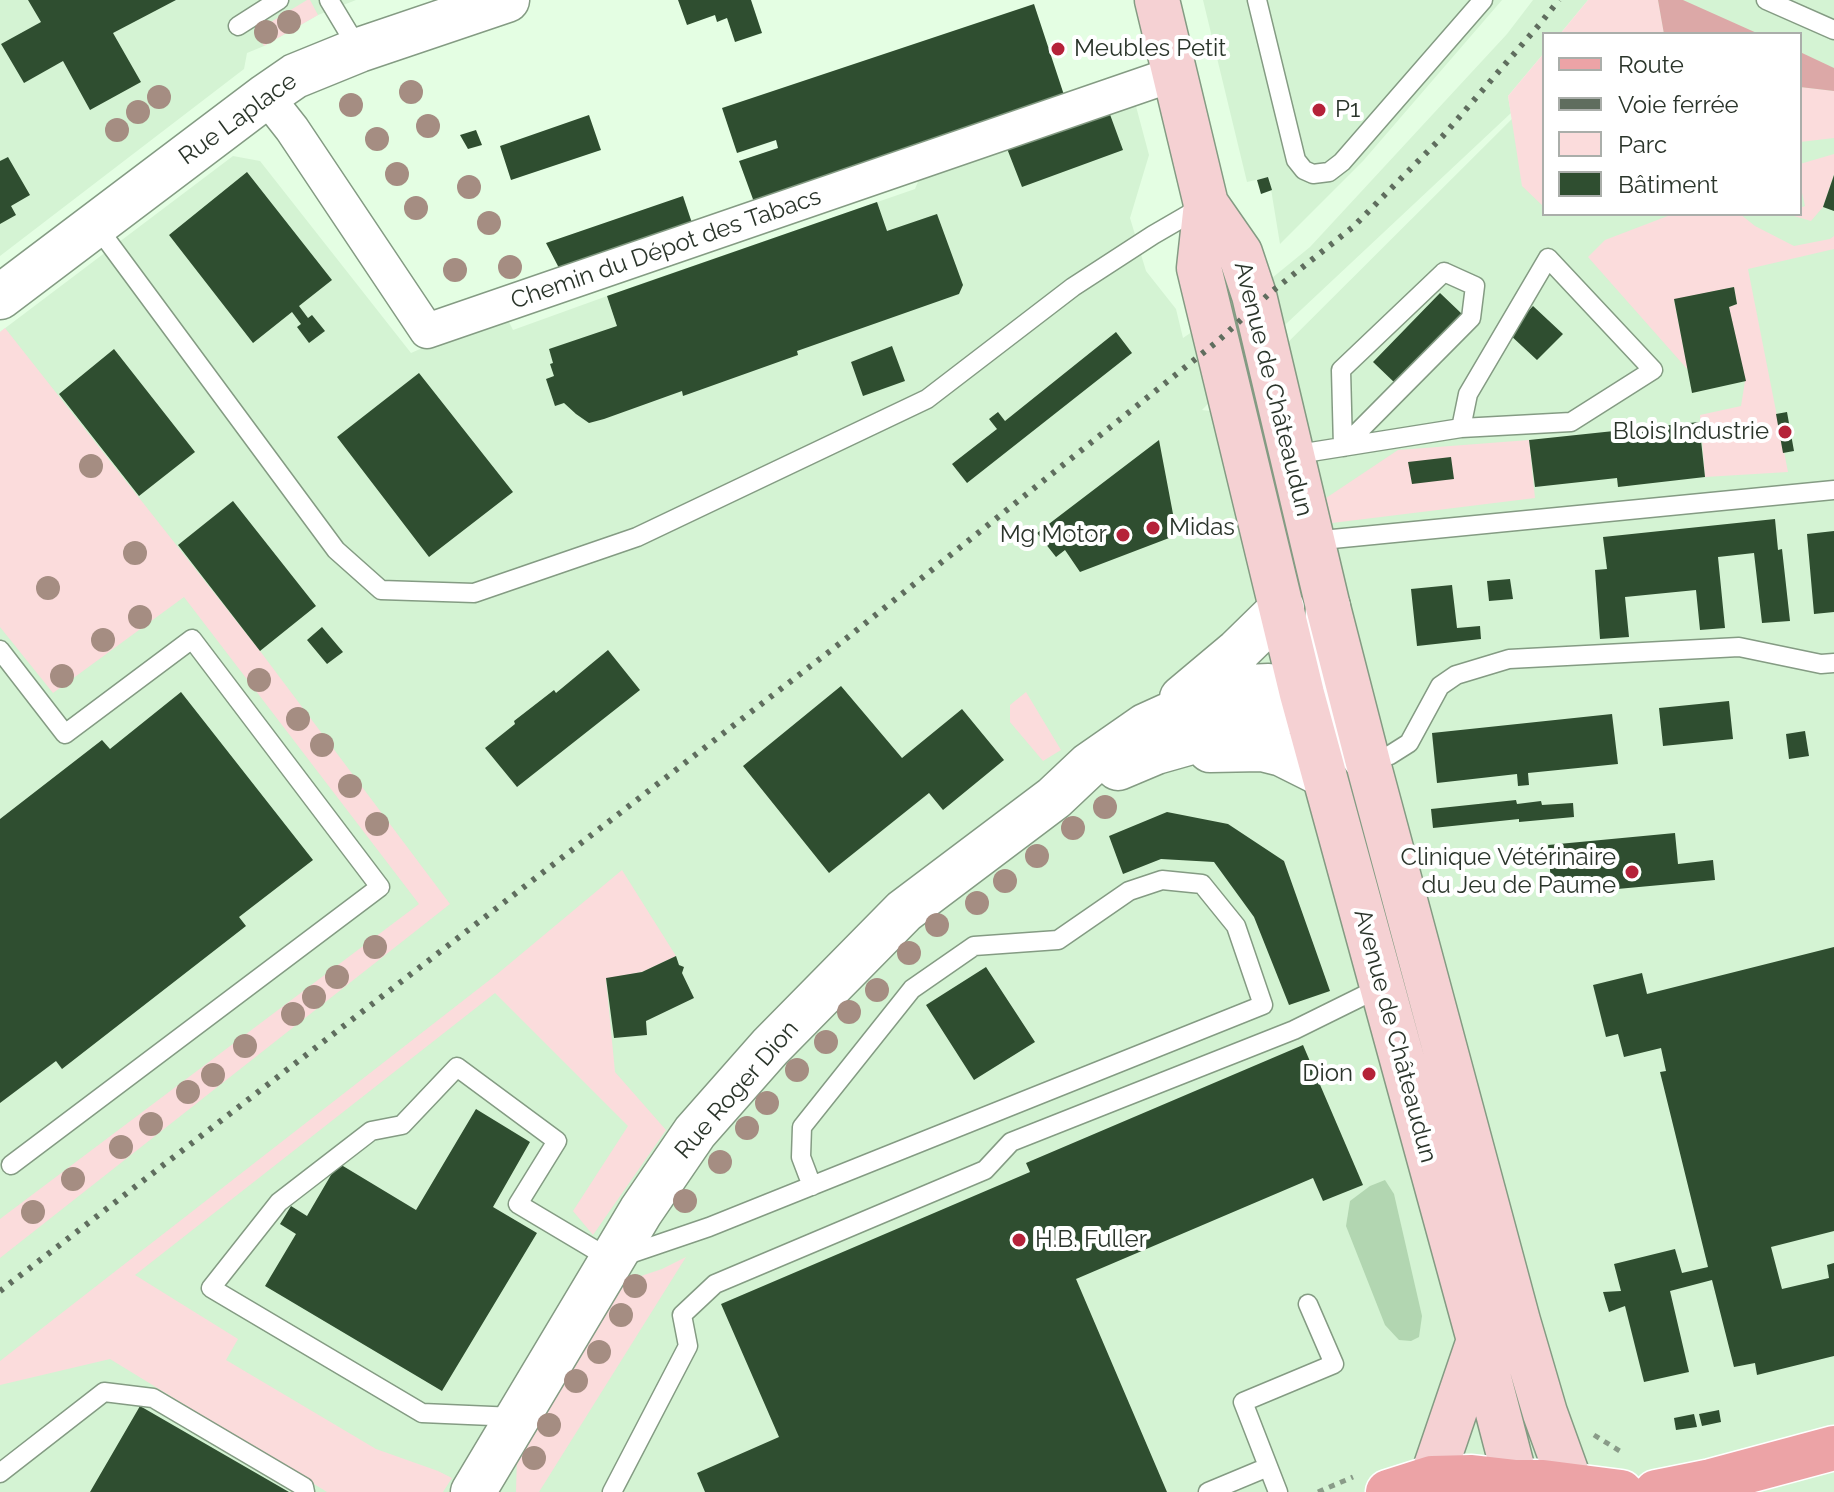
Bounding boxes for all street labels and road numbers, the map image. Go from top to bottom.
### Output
street label: Rue Laplace [173,67,303,171]
street label: Chemin du Dépot des Tabacs [507,182,825,316]
street label: Avenue de Châteaudun [1227,259,1319,519]
street label: Avenue de Châteaudun [1347,906,1443,1166]
street label: Rue Roger Dion [669,1015,805,1165]

